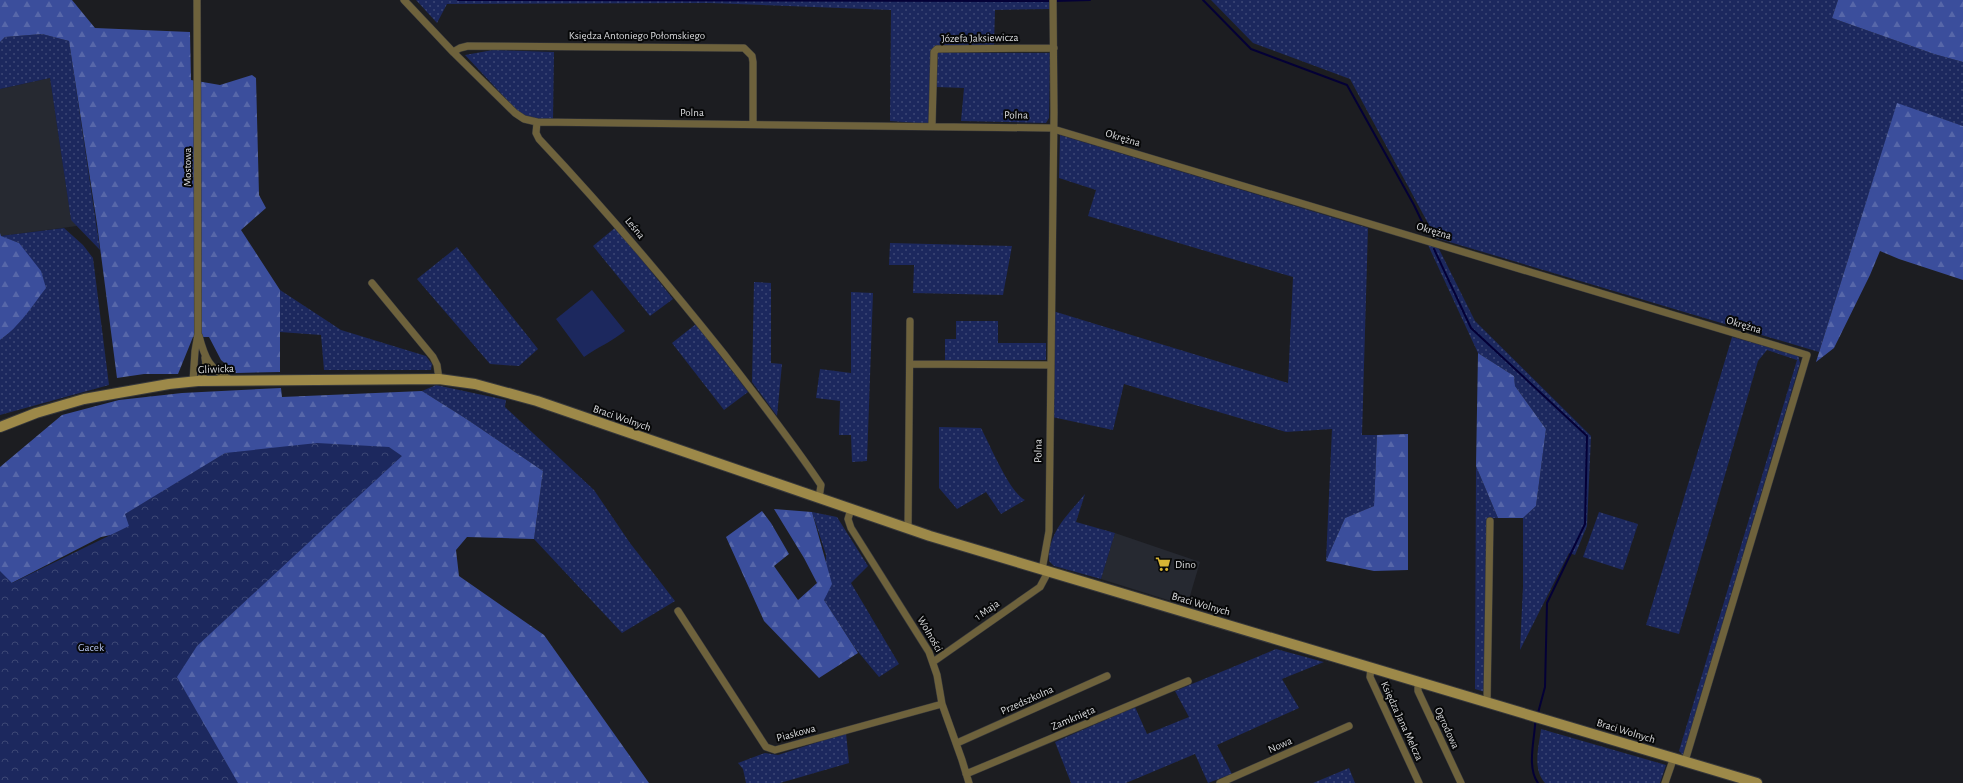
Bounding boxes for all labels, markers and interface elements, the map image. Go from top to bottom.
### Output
street label: Księdza Antoniego Połomskiego [569,30,705,41]
street label: Józefa Jaksiewicza [941,32,1019,44]
street label: Polna [680,107,704,118]
street label: Polna [1004,109,1028,121]
street label: Okrężna [1104,127,1142,149]
street label: Mostowa [182,148,193,186]
street label: Leśna [623,215,647,241]
street label: Okrężna [1415,220,1453,242]
street label: Okrężna [1725,314,1763,336]
street label: Gliwicka [198,363,234,375]
street label: Braci Wolnych [592,403,652,433]
street label: Polna [1032,439,1044,463]
supermarket icon: Dino [1154,555,1172,573]
place label: Dino [1175,559,1196,570]
street label: Braci Wolnych [1170,590,1232,618]
street label: 1 Maja [973,598,1001,622]
street label: Wolności [915,614,945,654]
park label: Gacek [78,642,104,653]
street label: Księdza Jana Melcza [1379,680,1425,762]
street label: Przedszkolna [999,683,1055,717]
street label: Zamknięta [1049,704,1097,732]
street label: Ogrodowa [1433,705,1461,751]
street label: Braci Wolnych [1595,717,1657,745]
street label: Piaskowa [775,723,817,743]
street label: Nowa [1266,735,1294,755]

